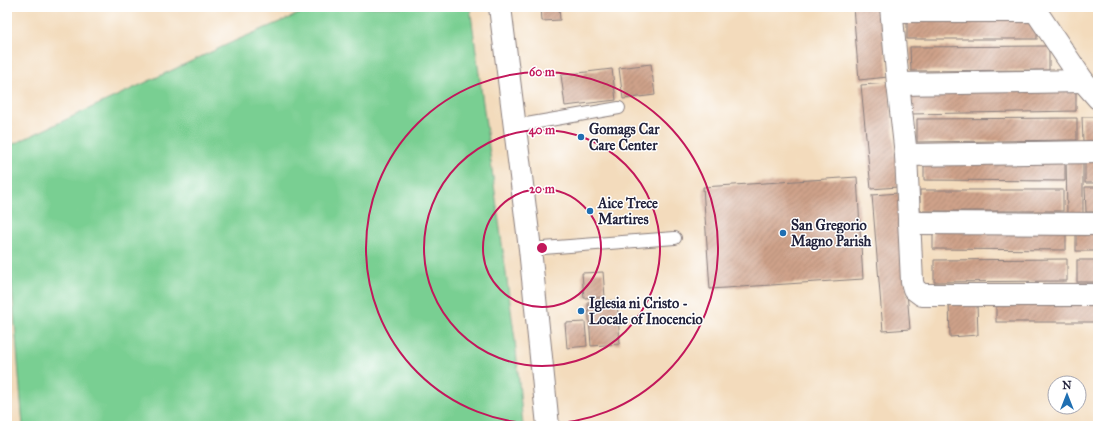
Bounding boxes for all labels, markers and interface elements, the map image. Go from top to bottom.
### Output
text: 60 m [529,65,556,79]
place label: Gomags Car Care Center [589,121,660,154]
text: 40 m [529,123,556,138]
marker: Gomags Car Care Center [576,132,586,142]
text: 20 m [529,182,556,196]
place label: Aice Trece Martires [597,195,658,228]
marker: Aice Trece Martires [585,206,595,216]
place label: San Gregorio Magno Parish [791,217,872,251]
marker: San Gregorio Magno Parish [778,228,788,238]
centre of rings [535,241,549,255]
place label: Iglesia ni Cristo - Locale of Inocencio [589,295,703,328]
marker: Iglesia ni Cristo - Locale of Inocencio [576,306,586,316]
north arrow [1047,375,1087,415]
text: N [1062,379,1072,392]

